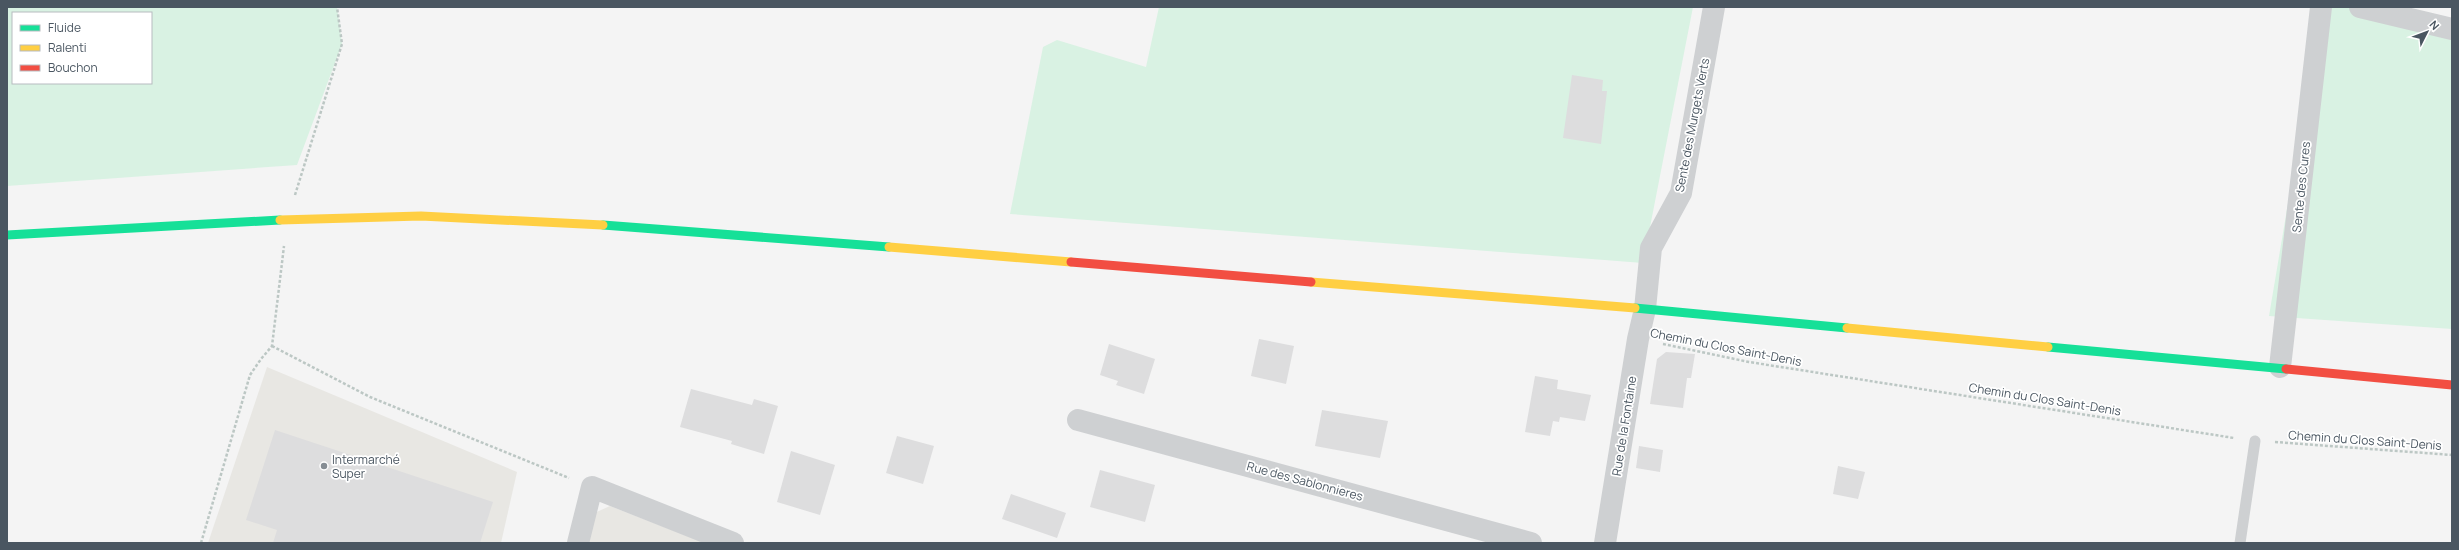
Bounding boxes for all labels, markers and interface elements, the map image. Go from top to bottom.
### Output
legend [12,12,152,84]
north arrow [2407,12,2447,52]
text: N [2427,17,2443,33]
text: Fluide [48,19,81,36]
text: Ralenti [48,39,87,56]
street label: Sente des Murgets Verts [1671,57,1713,193]
text: Bouchon [48,59,98,76]
street label: Sente des Cures [2288,141,2314,233]
street label: Chemin du Clos Saint-Denis [1649,324,1803,370]
street label: Rue de la Fontaine [1608,375,1640,477]
street label: Chemin du Clos Saint-Denis [1968,379,2122,419]
street label: Chemin du Clos Saint-Denis [2288,426,2442,454]
place label: Intermarché Super [332,451,400,482]
street label: Rue des Sablonnieres [1245,457,1365,505]
marker: Intermarché Super [319,461,329,471]

